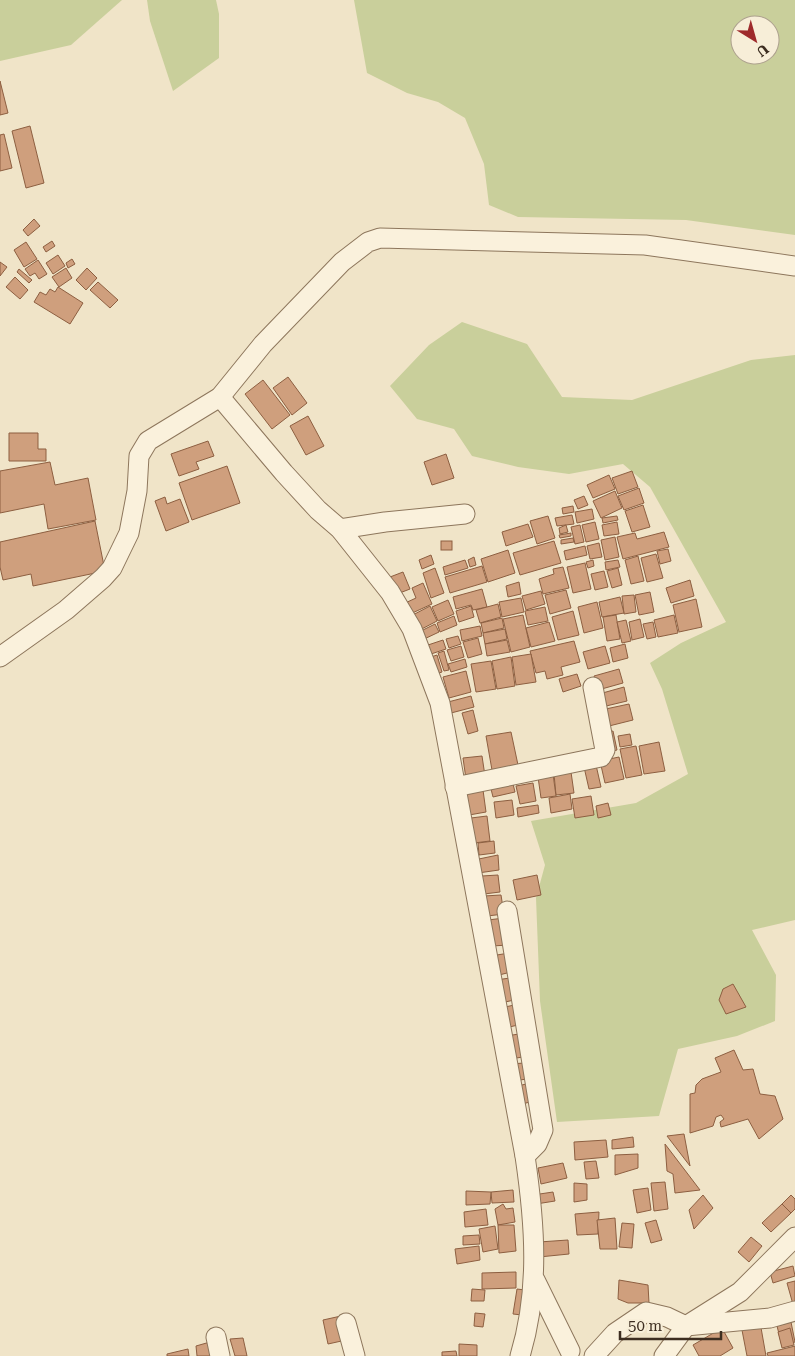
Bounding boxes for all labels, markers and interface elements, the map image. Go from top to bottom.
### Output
north arrow [730,15,780,65]
text: U [754,41,772,60]
scale bar [620,1308,721,1340]
text: 50 m [628,1317,663,1335]

